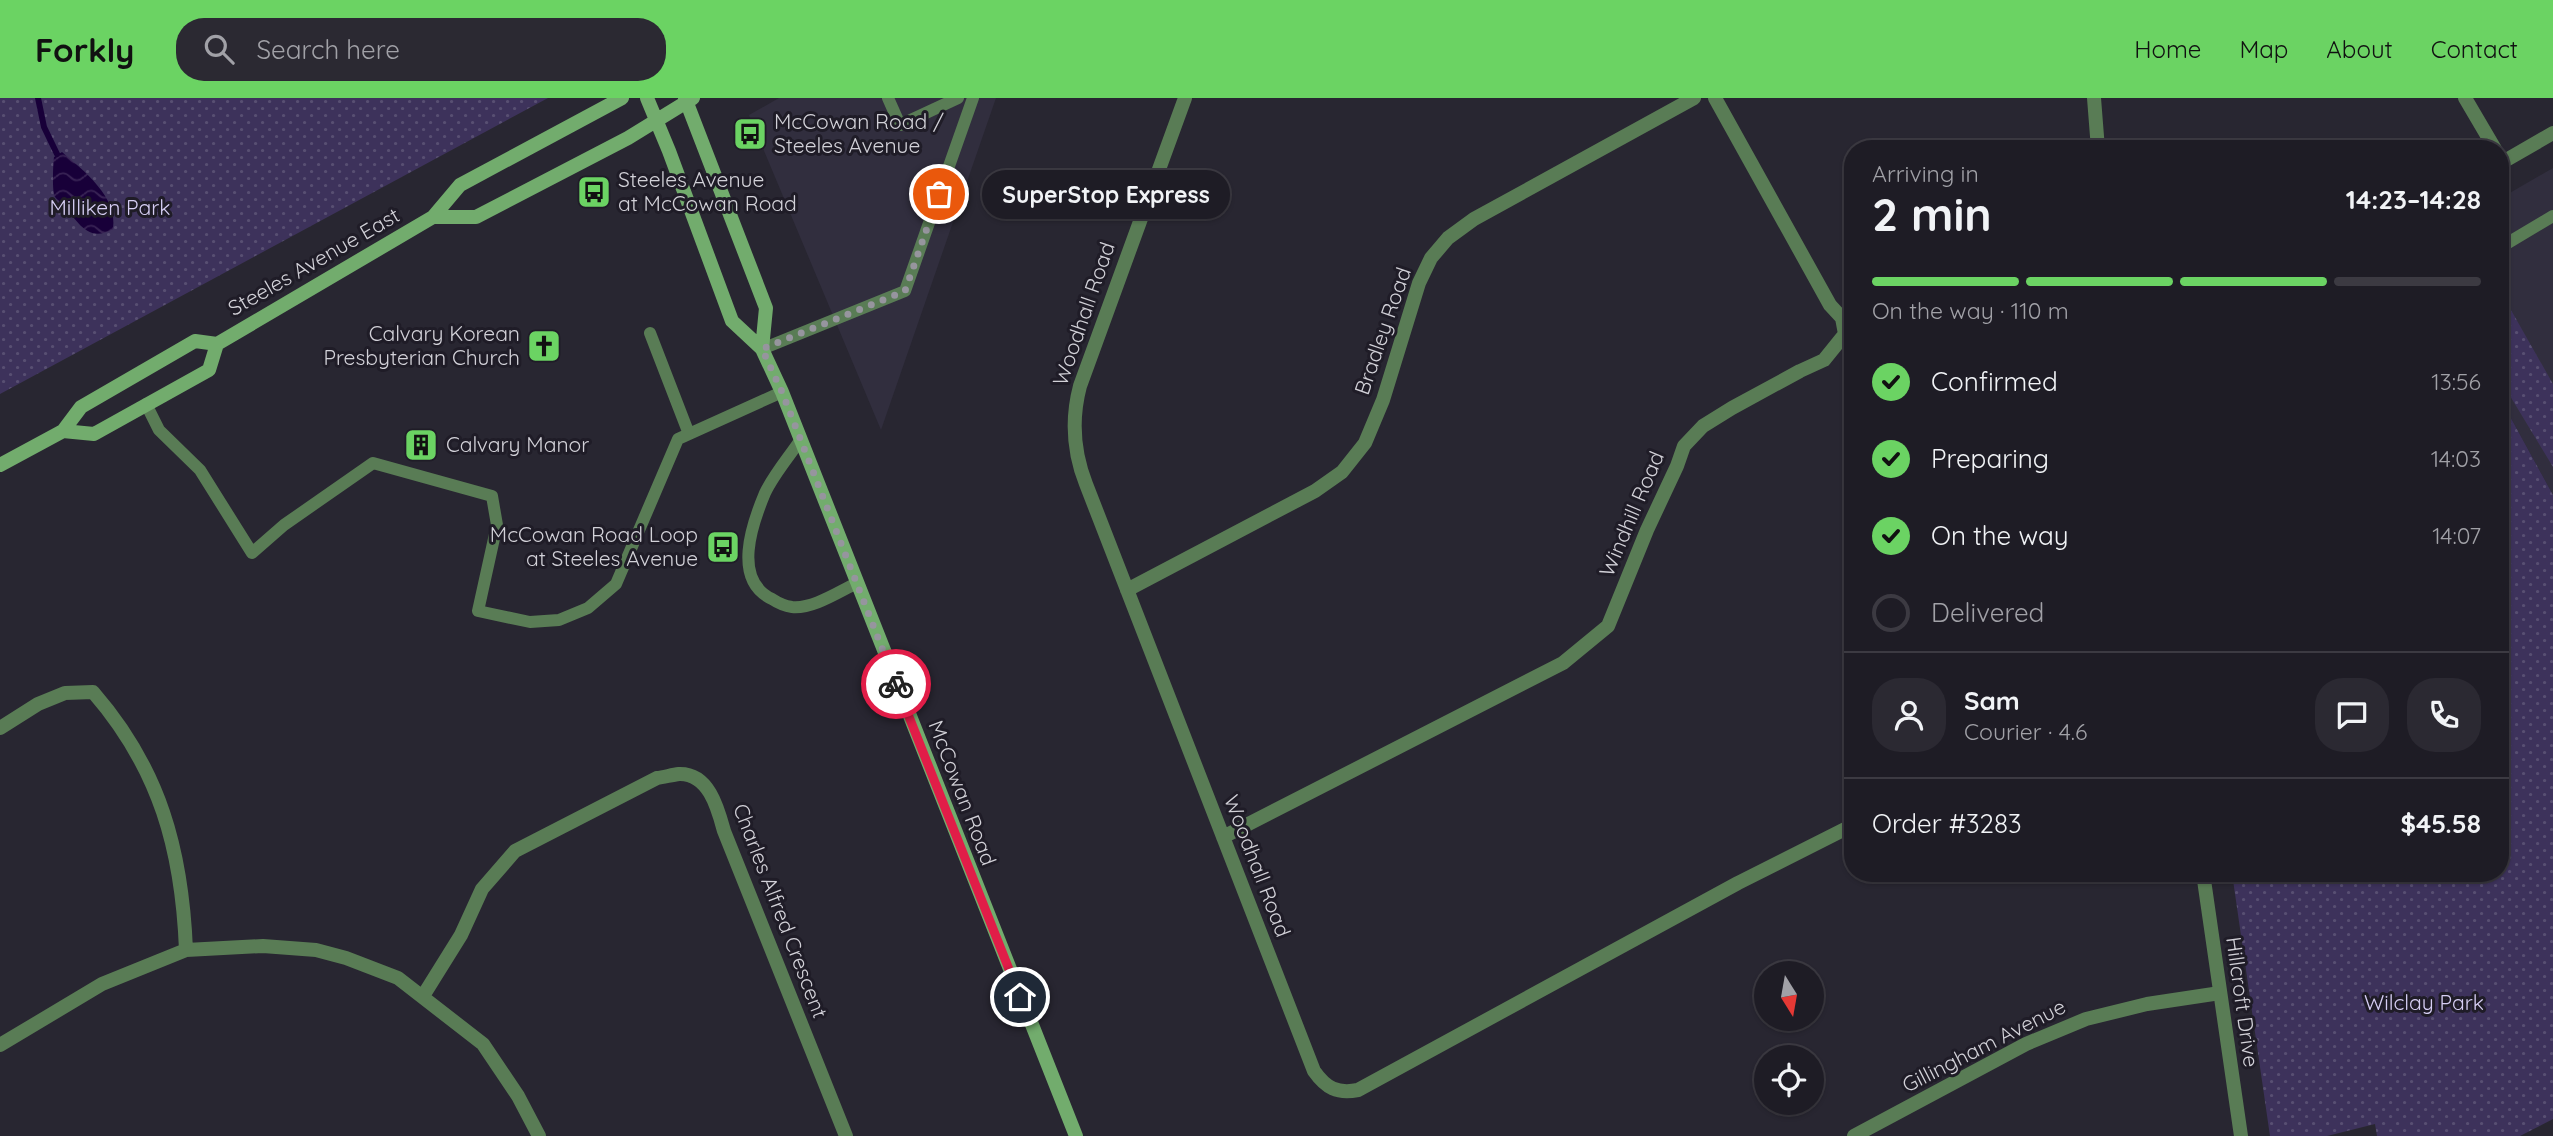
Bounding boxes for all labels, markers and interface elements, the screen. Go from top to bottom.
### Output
search box [176,18,666,81]
text: Forkly [35,29,134,70]
icon: search [200,30,238,68]
text: Search here [256,33,400,66]
text: Home [2134,34,2201,64]
text: Map [2239,34,2288,64]
text: About [2326,34,2393,64]
text: Contact [2431,34,2518,64]
place label: McCowan Road / Steeles Avenue [774,108,944,158]
bus stop icon: McCowan Road / Steeles Avenue [731,115,769,153]
text: Arriving in [1872,159,1979,188]
pin [909,164,969,224]
place label: Steeles Avenue at McCowan Road [618,166,797,216]
callout: SuperStop Express [981,170,1230,218]
bus stop icon: Steeles Avenue at McCowan Road [575,173,613,211]
icon: bag [920,175,958,213]
text: SuperStop Express [1002,180,1210,209]
text: 14:23–14:28 [2346,183,2481,216]
text: 2 min [1872,185,1992,243]
park label: Milliken Park [50,194,170,220]
street label: Steeles Avenue East [223,201,404,321]
street label: Woodhall Road [1046,238,1120,389]
street label: Bradley Road [1348,264,1416,398]
text: On the way · 110 m [1872,296,2069,325]
place label: Calvary Korean Presbyterian Church [323,320,520,370]
church icon: Calvary Korean Presbyterian Church [525,327,563,365]
icon: check [1872,363,1910,401]
text: Confirmed [1931,365,2058,398]
text: 13:56 [2431,367,2481,396]
building icon: Calvary Manor [402,426,440,464]
place label: Calvary Manor [446,431,589,457]
icon: check [1872,440,1910,478]
text: Preparing [1931,442,2049,475]
text: 14:03 [2431,444,2481,473]
street label: Windhill Road [1593,447,1669,580]
icon: check [1872,517,1910,555]
text: On the way [1931,519,2069,552]
place label: McCowan Road Loop at Steeles Avenue [490,521,698,571]
text: 14:07 [2432,521,2481,550]
bus stop icon: McCowan Road Loop at Steeles Avenue [704,528,742,566]
text: Delivered [1931,596,2044,629]
courier [861,649,931,719]
icon: bike [877,665,915,703]
button: person [1872,678,1946,752]
button: chat [2315,678,2389,752]
button: phone [2407,678,2481,752]
text: Sam [1964,684,2020,717]
street label: McCowan Road [923,716,1003,869]
text: Courier · 4.6 [1964,717,2087,746]
street label: Woodhall Road [1219,791,1297,940]
street label: Charles Alfred Crescent [728,800,834,1021]
text: Order #3283 [1872,807,2022,840]
text: $45.58 [2401,807,2481,840]
street label: Hillcroft Drive [2221,935,2265,1069]
north arrow [1754,961,1824,1031]
map controls [1754,961,1824,1115]
pin [990,967,1050,1027]
icon: home [1001,978,1039,1016]
park label: Wilclay Park [2364,989,2484,1015]
street label: Gillingham Avenue [1898,993,2070,1098]
button: locate [1754,1045,1824,1115]

